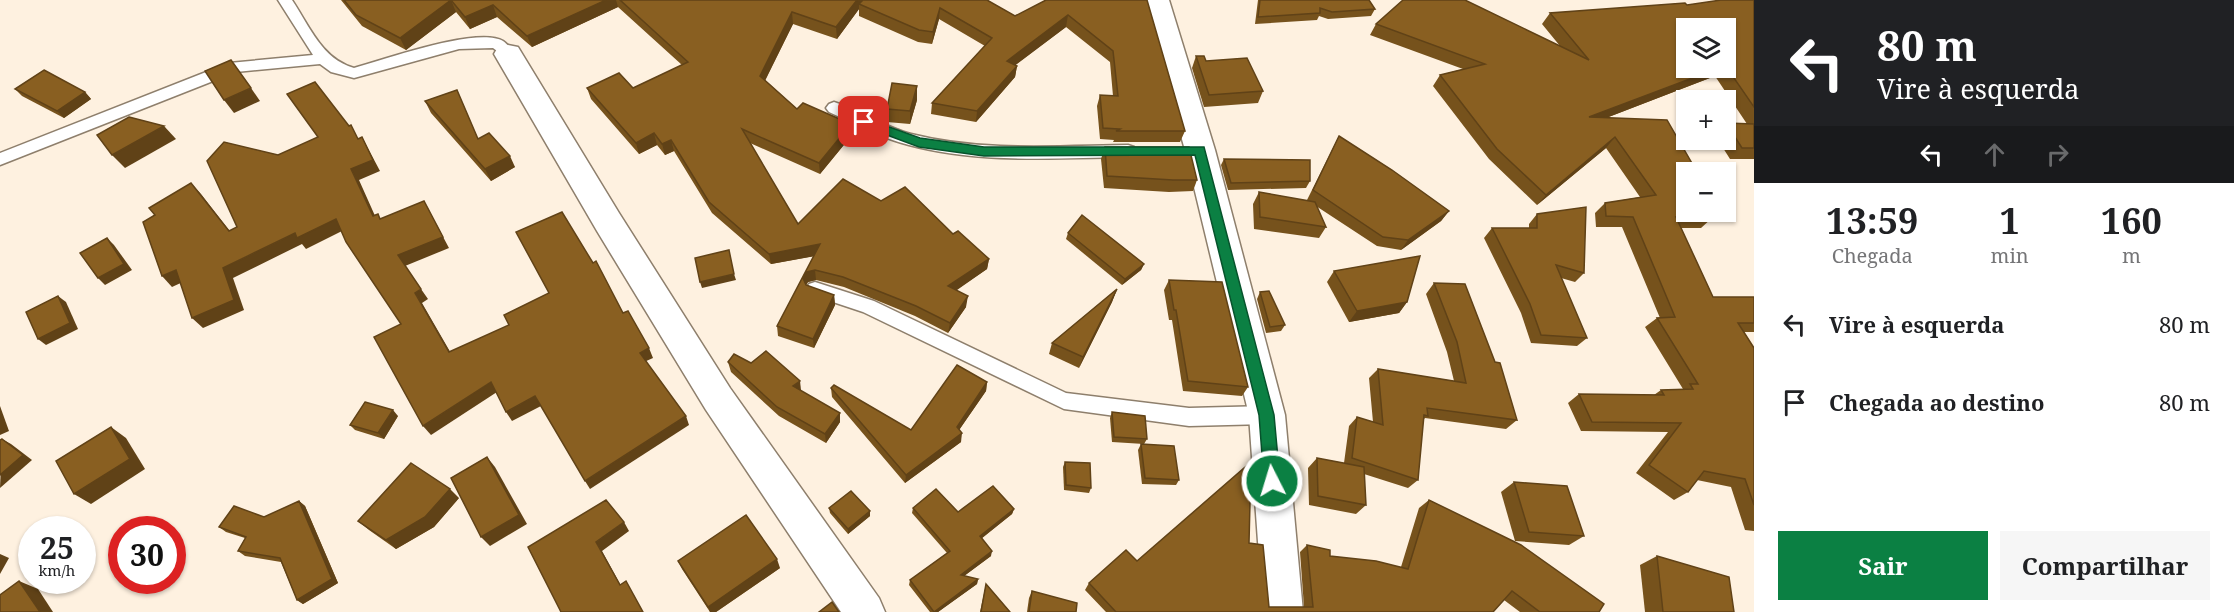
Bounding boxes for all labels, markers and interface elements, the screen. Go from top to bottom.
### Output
text: 80 m [1877,16,1977,73]
map controls [1676,18,1736,222]
button: layers [1676,18,1736,78]
icon: left [1778,24,1856,102]
text: Vire à esquerda [1877,70,2080,107]
button: + [1676,90,1736,150]
pin [838,96,889,147]
icon: arrive [847,105,880,138]
icon: left [1915,138,1948,171]
icon: ahead [1978,138,2011,171]
icon: right [2041,138,2074,171]
button: − [1676,162,1736,222]
text: 13:59 [1826,196,1918,245]
text: 1 [1999,196,2020,245]
text: 160 [2101,196,2162,245]
text: Chegada [1832,242,1913,269]
text: min [1991,242,2029,269]
text: m [2122,242,2141,269]
icon: left [1778,308,1811,341]
text: Vire à esquerda [1829,309,2005,339]
text: 80 m [2159,309,2210,339]
icon: arrive [1778,386,1811,419]
text: Chegada ao destino [1829,387,2044,417]
text: 80 m [2159,387,2210,417]
position arrow [1240,449,1304,513]
speed limit sign: 30 [108,516,186,594]
text: 25 [40,527,74,568]
button: Sair [1778,531,1988,600]
button: Compartilhar [2000,531,2210,600]
text: km/h [39,560,75,580]

